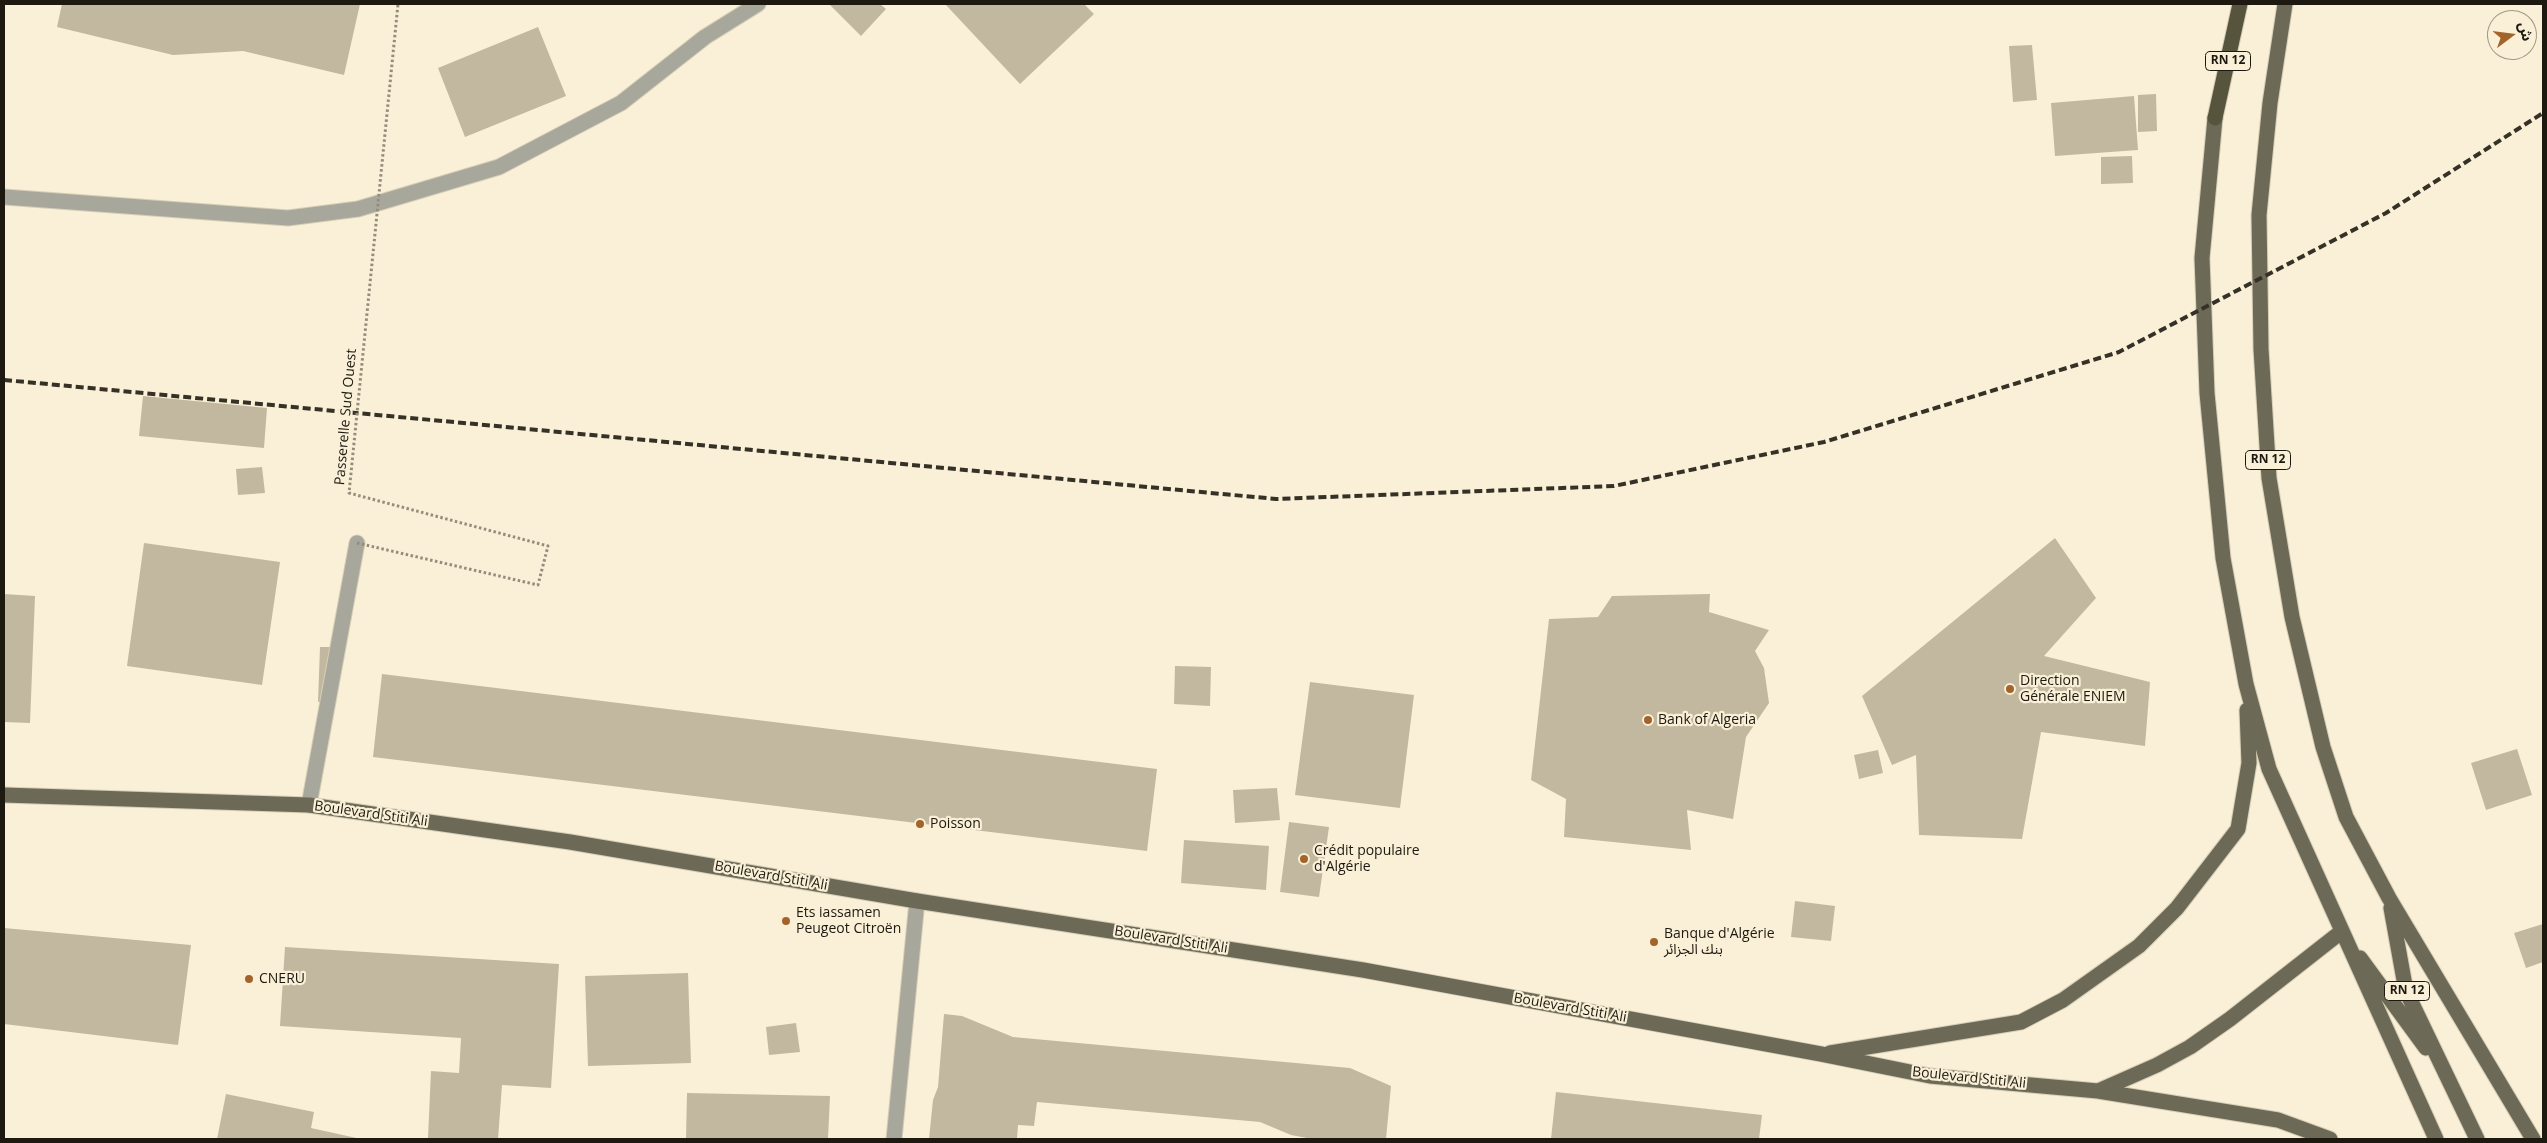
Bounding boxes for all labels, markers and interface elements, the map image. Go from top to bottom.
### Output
north arrow [2487,10,2537,60]
text: ش [2514,20,2538,43]
road number: RN 12 [2206,51,2250,70]
street label: Passerelle Sud Ouest [332,348,360,486]
road number: RN 12 [2246,450,2290,470]
place label: Direction Générale ENIEM [2020,673,2126,706]
marker: Direction Générale ENIEM [2004,683,2016,695]
place label: Bank of Algeria [1658,712,1756,728]
marker: Bank of Algeria [1642,714,1654,726]
street label: Boulevard Stiti Ali [313,798,429,830]
place label: Poisson [930,816,981,832]
marker: Poisson [914,818,926,830]
place label: Crédit populaire d'Algérie [1314,843,1420,876]
marker: Crédit populaire d'Algérie [1298,853,1310,865]
street label: Boulevard Stiti Ali [713,858,829,894]
place label: Ets iassamen Peugeot Citroën [796,905,901,938]
marker: Ets iassamen Peugeot Citroën [780,915,792,927]
street label: Boulevard Stiti Ali [1113,923,1229,957]
place label: Banque d'Algérie بنك الجزائر [1664,926,1775,959]
marker: Banque d'Algérie بنك الجزائر [1648,936,1660,948]
place label: CNERU [259,971,305,987]
marker: CNERU [243,973,255,985]
road number: RN 12 [2384,981,2430,1000]
street label: Boulevard Stiti Ali [1512,990,1628,1026]
street label: Boulevard Stiti Ali [1911,1064,2027,1092]

